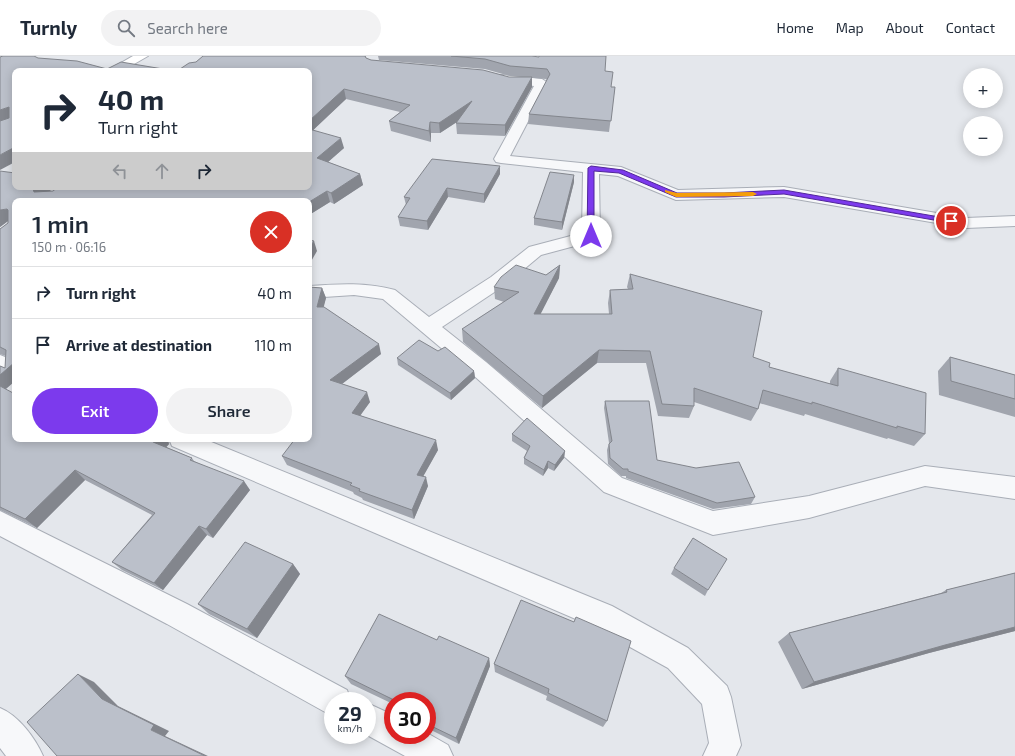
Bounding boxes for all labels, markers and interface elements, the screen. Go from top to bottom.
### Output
search box [101,10,381,46]
text: Turnly [20,16,77,39]
icon: search [115,17,137,39]
text: Search here [147,19,228,37]
text: Home [777,19,814,36]
text: Map [836,19,864,36]
text: About [886,19,924,36]
text: Contact [946,19,995,36]
map controls [963,68,1003,156]
button: + [963,68,1003,108]
text: 40 m [98,82,164,116]
icon: right [32,84,84,136]
text: Turn right [98,116,178,138]
button: − [963,116,1003,156]
icon: left [109,160,131,182]
icon: ahead [151,160,173,182]
icon: right [193,160,215,182]
pin [934,204,968,238]
text: 1 min [32,209,89,238]
icon: arrive [940,210,962,232]
button: close [250,211,292,253]
position arrow [570,215,612,257]
text: 150 m · 06:16 [32,239,106,255]
icon: right [32,282,54,304]
text: Turn right [66,284,136,302]
text: 40 m [257,284,292,302]
icon: arrive [32,334,54,356]
text: Arrive at destination [66,336,212,354]
text: 110 m [255,336,292,354]
button: Exit [32,388,158,434]
button: Share [166,388,292,434]
speed limit sign: 30 [384,692,436,744]
text: 29 [338,701,362,725]
text: km/h [338,722,362,734]

